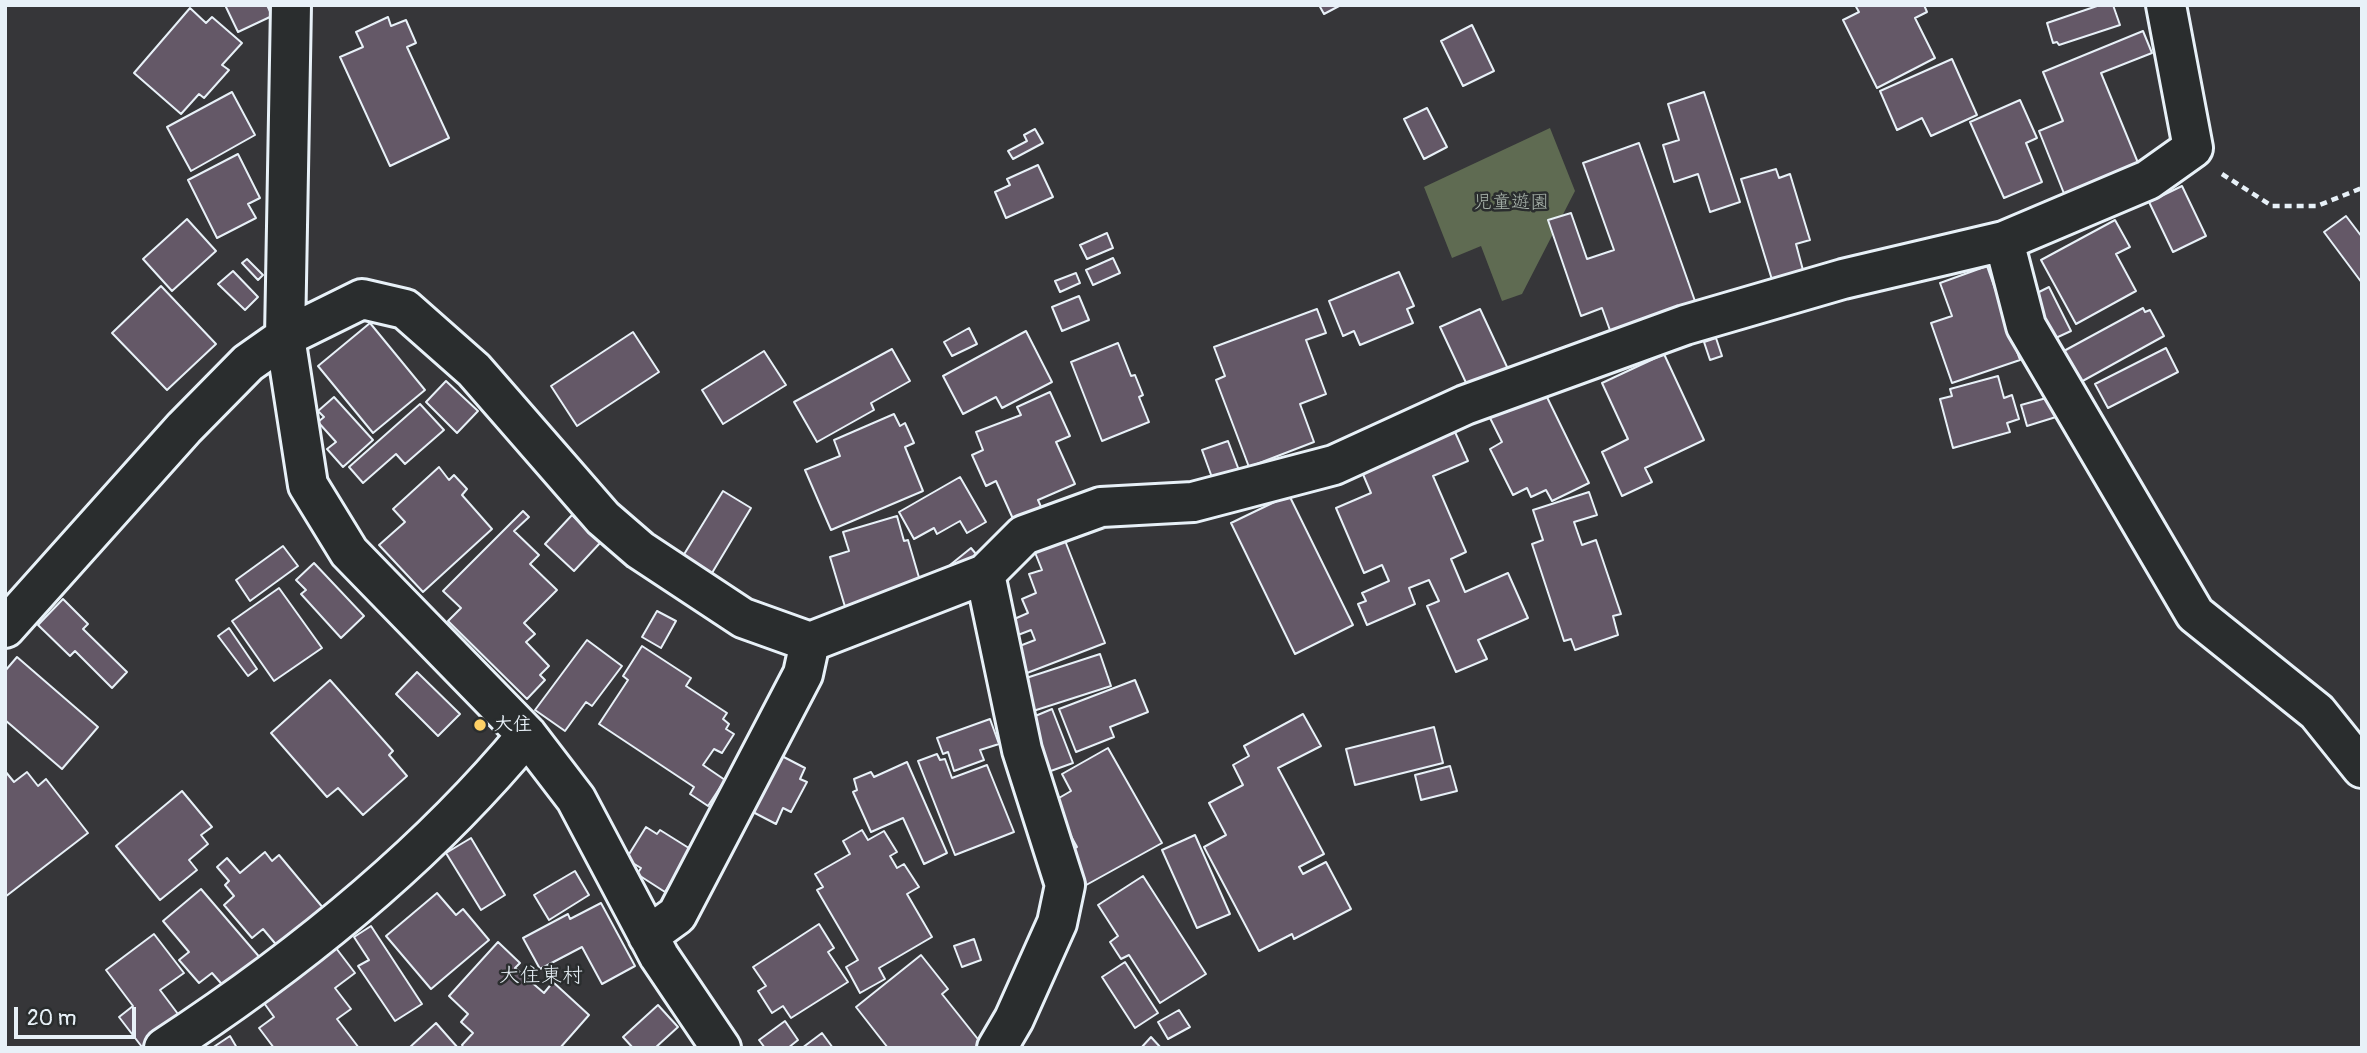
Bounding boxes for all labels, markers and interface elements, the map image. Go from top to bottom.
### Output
park label: 児童遊園 [1473,192,1549,214]
place label: 大住 [494,714,532,736]
marker: 大住 [472,717,488,733]
district label: 大住東村 [499,964,583,990]
scale bar [18,993,140,1038]
text: 20 m [27,1005,76,1032]

